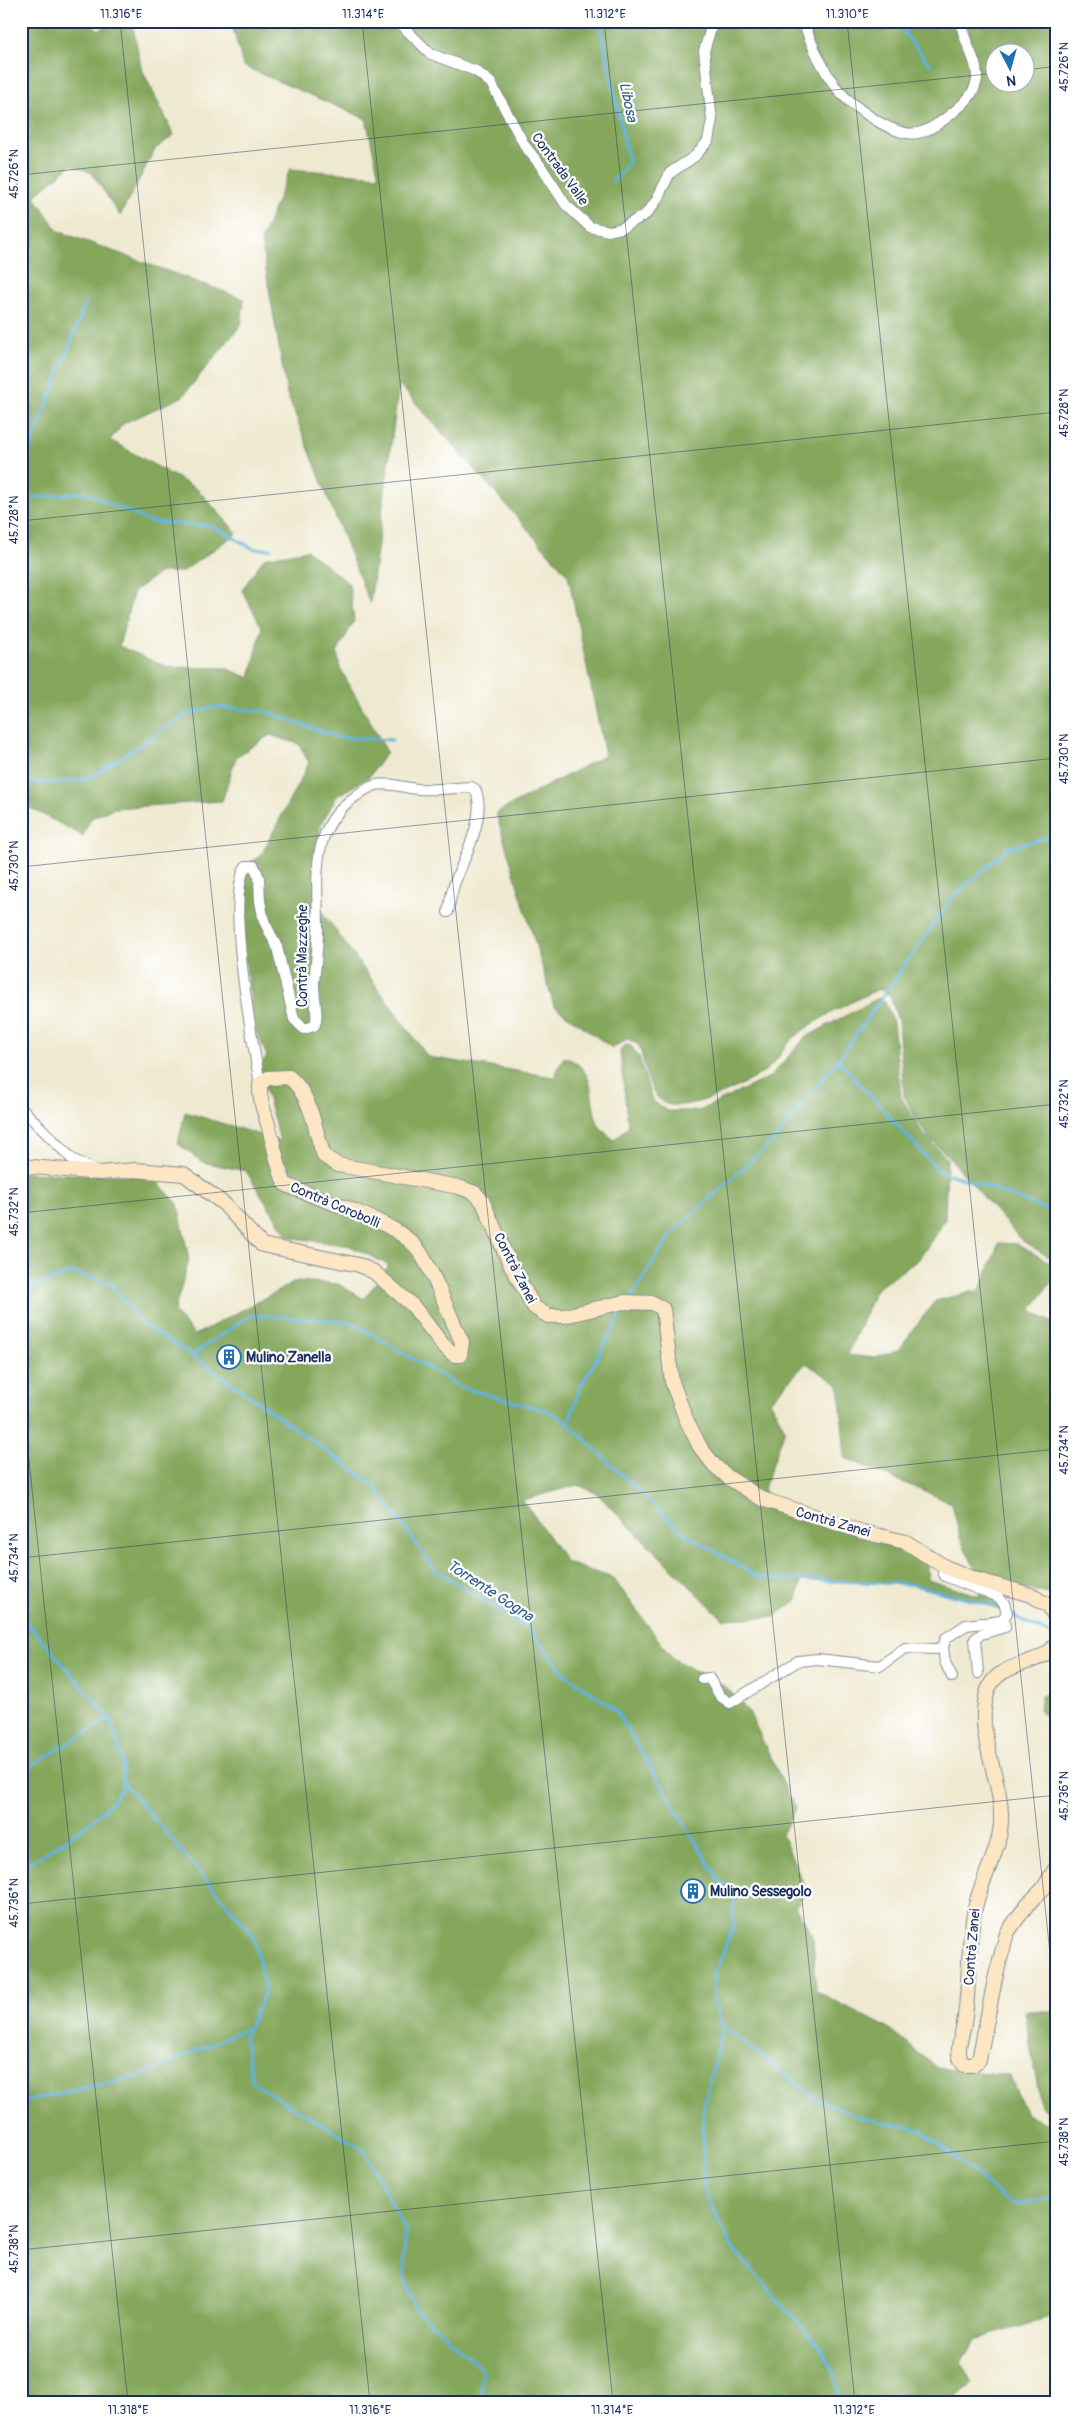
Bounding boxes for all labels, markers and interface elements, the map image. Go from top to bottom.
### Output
text: 11.316°E [100,7,142,22]
text: 11.314°E [342,7,384,22]
text: 11.312°E [584,7,626,22]
text: 11.310°E [825,7,869,22]
north arrow [986,42,1036,92]
text: 45.726°N [1057,42,1072,92]
text: N [1006,71,1017,89]
water label: Libosa [615,80,642,125]
street label: Contrada Valle [528,129,592,209]
text: 45.726°N [7,149,22,199]
text: 45.728°N [1057,389,1072,437]
text: 45.728°N [7,496,22,544]
text: 45.730°N [1057,734,1072,784]
text: 45.730°N [7,841,22,891]
street label: Contrà Mazzeghe [294,905,311,1007]
text: 45.732°N [1057,1079,1072,1129]
street label: Contrà Corobolli [288,1178,383,1232]
text: 45.732°N [7,1187,22,1237]
street label: Contrà Zanei [490,1230,540,1307]
building icon: Mulino Zanella [216,1344,242,1370]
place label: Mulino Zanella [246,1349,332,1366]
text: 45.734°N [1057,1425,1072,1475]
street label: Contrà Zanei [794,1503,873,1541]
text: 45.734°N [7,1533,22,1583]
water label: Torrente Gogna [443,1556,538,1627]
text: 45.736°N [1057,1771,1072,1821]
text: 45.736°N [7,1878,22,1928]
building icon: Mulino Sessegolo [680,1878,706,1904]
place label: Mulino Sessegolo [710,1883,812,1900]
street label: Contrà Zanei [960,1907,984,1986]
text: 45.738°N [1057,2118,1072,2166]
text: 45.738°N [7,2225,22,2273]
text: 11.318°E [108,2403,148,2418]
text: 11.316°E [349,2403,391,2418]
text: 11.314°E [591,2403,633,2418]
text: 11.312°E [833,2403,875,2418]

